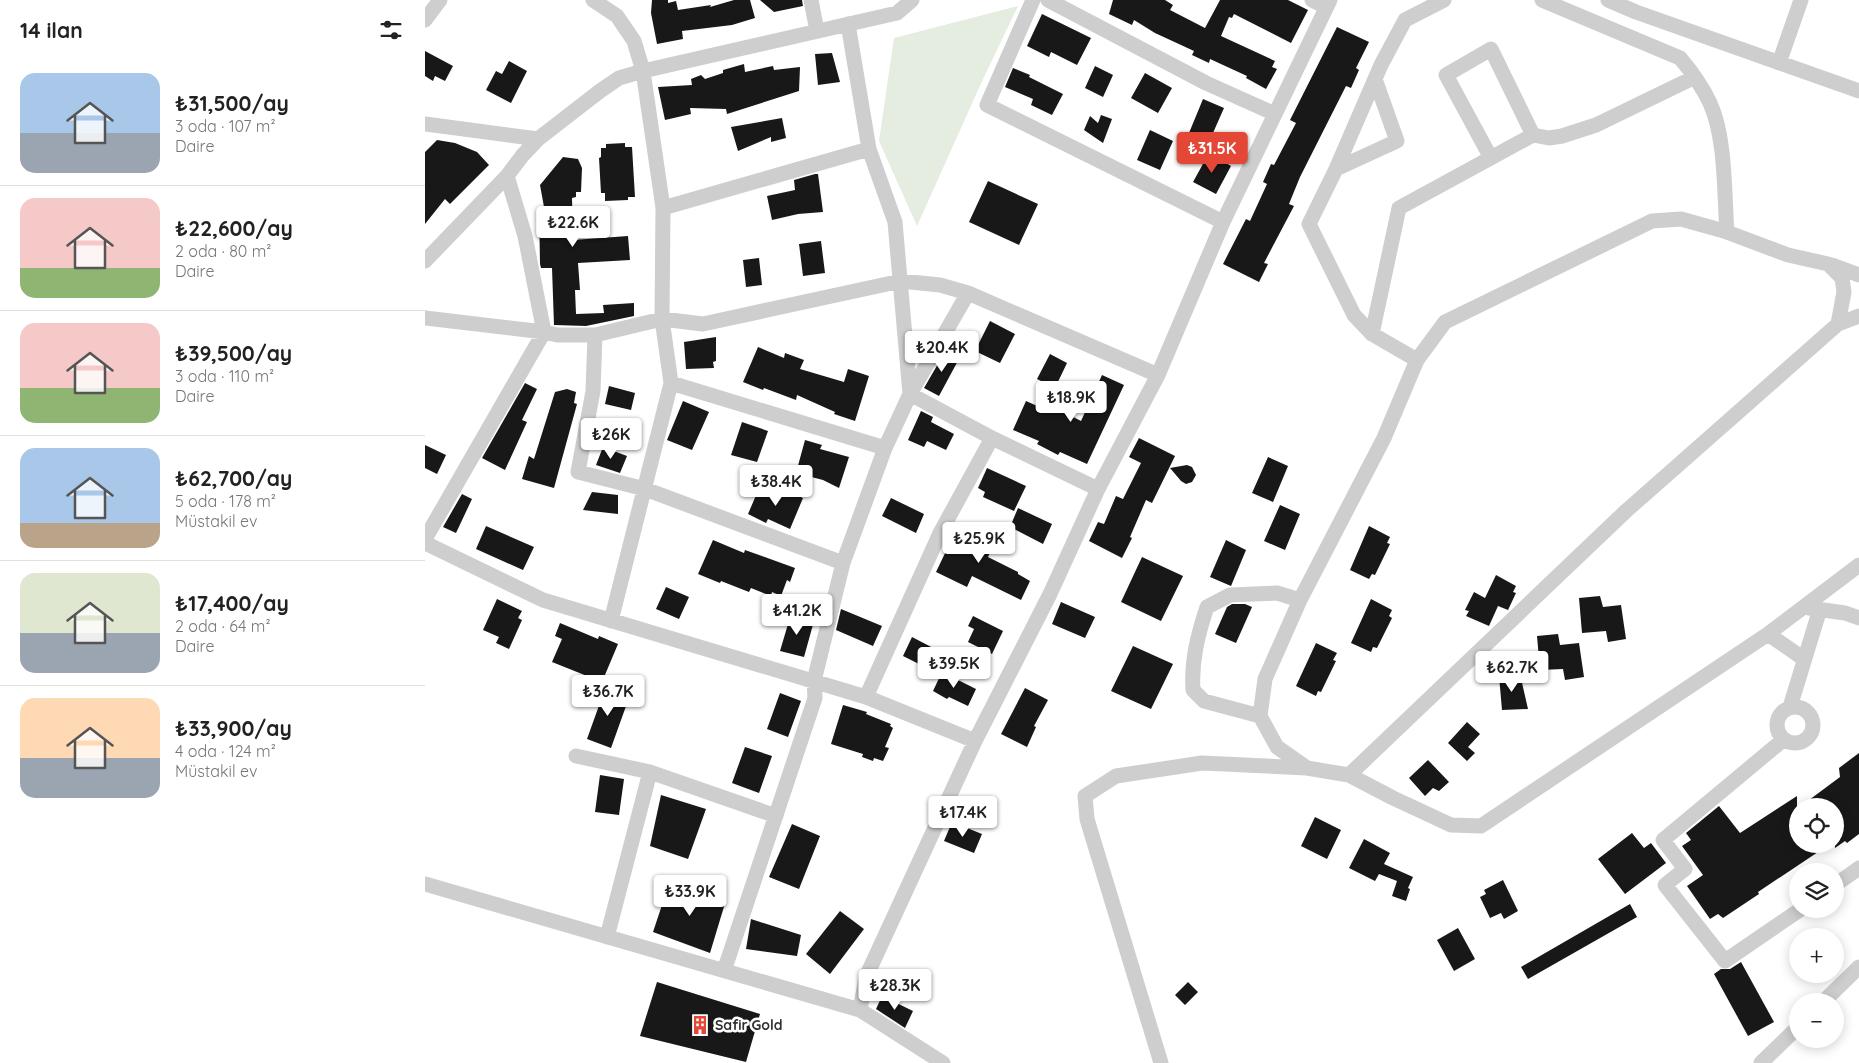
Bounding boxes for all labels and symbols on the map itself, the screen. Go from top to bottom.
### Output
pin: ₺31.5K [1171,132,1253,174]
pin: ₺22.6K [532,206,614,248]
pin: ₺20.4K [901,330,983,373]
pin: ₺18.9K [1030,380,1112,423]
pin: ₺26K [581,418,641,460]
pin: ₺38.4K [735,464,817,507]
pin: ₺25.9K [938,522,1020,564]
pin: ₺41.2K [756,594,838,636]
pin: ₺39.5K [913,646,995,689]
pin: ₺62.7K [1471,650,1553,693]
pin: ₺36.7K [567,674,649,717]
pin: ₺17.4K [922,796,1004,838]
pin: ₺33.9K [649,874,731,917]
pin: ₺28.3K [854,968,936,1011]
building icon: Safir Gold [689,1014,711,1036]
place label: Safir Gold [715,1016,782,1034]

